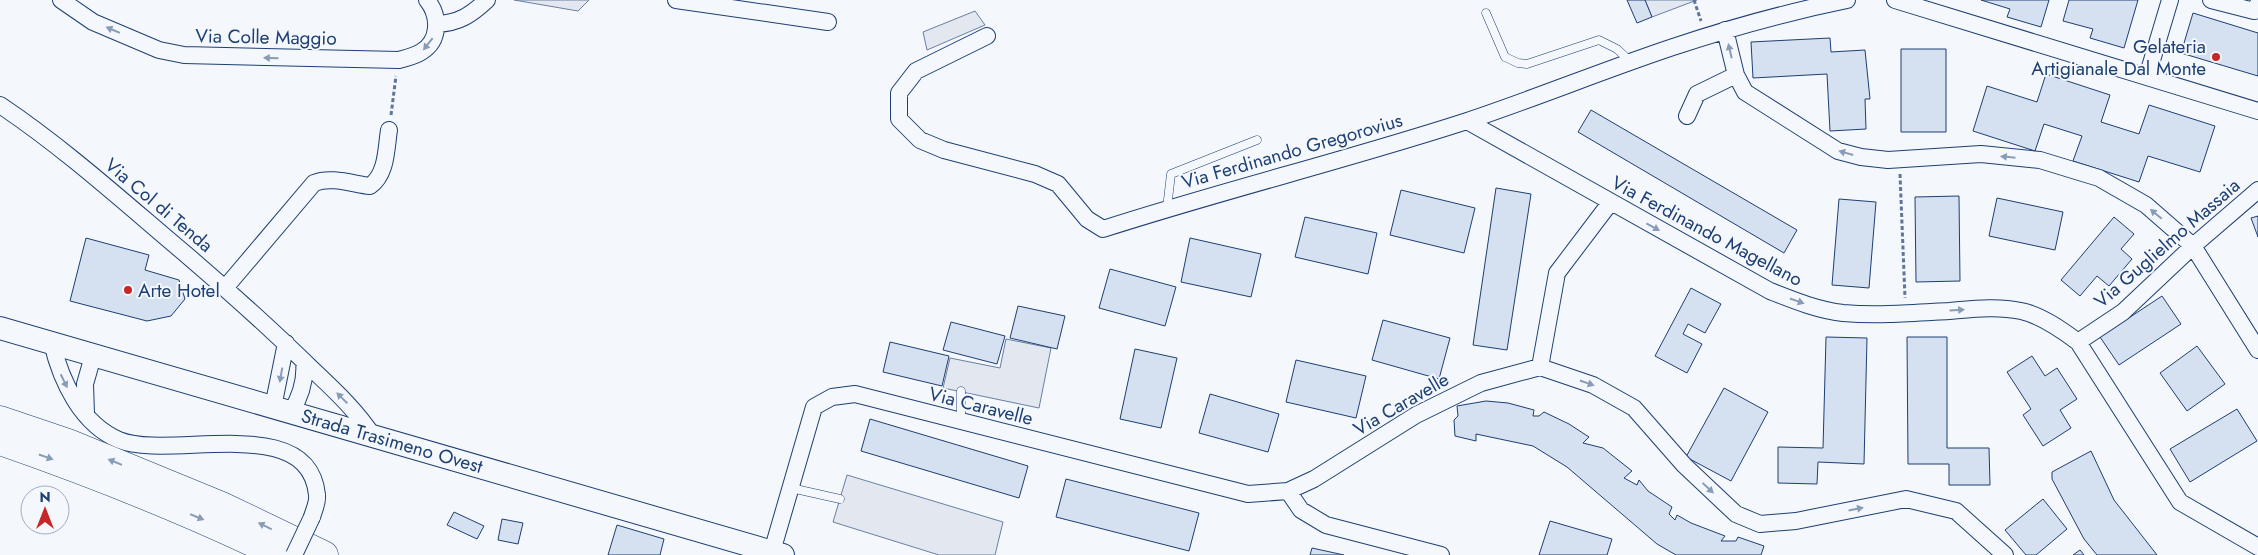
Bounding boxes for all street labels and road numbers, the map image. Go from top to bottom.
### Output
street label: Via Colle Maggio [195,22,337,52]
street label: Via Ferdinando Gregorovius [1178,106,1406,195]
street label: Via Col di Tenda [99,152,219,258]
street label: Via Ferdinando Magellano [1607,169,1807,293]
street label: Via Guglielmo Massaia [2088,172,2246,314]
street label: Via Caravelle [1348,366,1454,442]
street label: Via Caravelle [926,380,1036,432]
street label: Strada Trasimeno Ovest [298,402,486,480]

